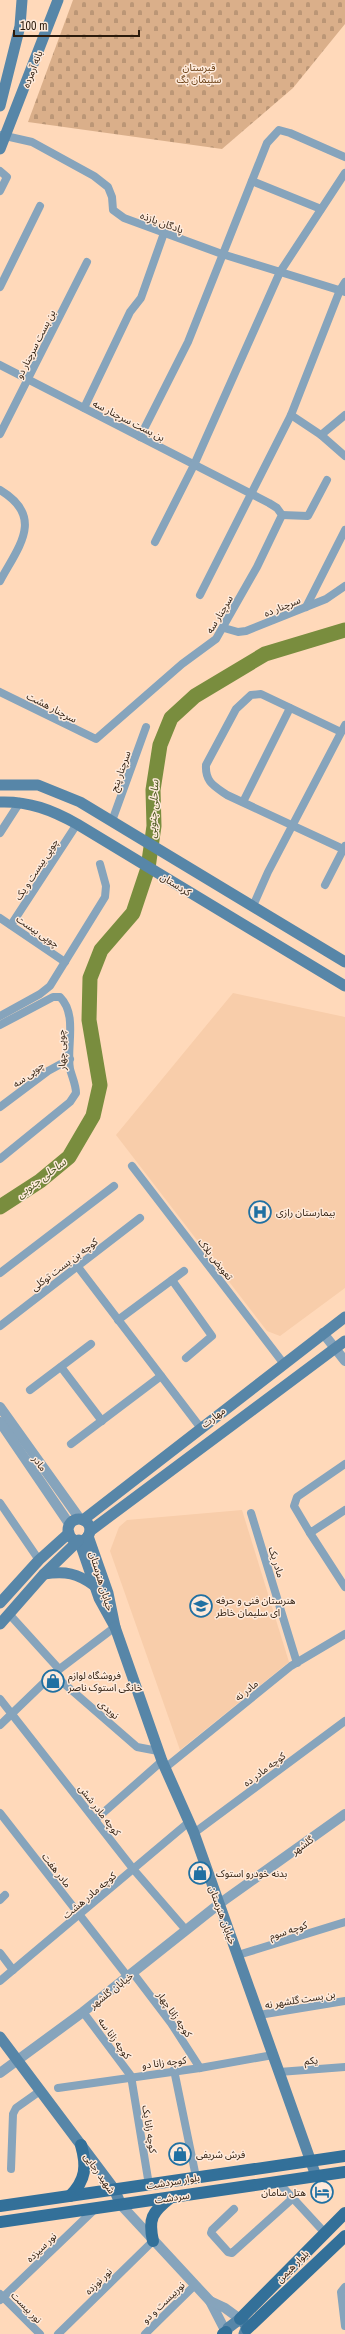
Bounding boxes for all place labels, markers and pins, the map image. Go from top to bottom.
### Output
hospital icon: بیمارستان رازی [247,1199,273,1225]
place label: بیمارستان رازی [276,1206,335,1219]
school or university icon: هنرستان فنی و حرفه ای سلیمان خاطر [188,1593,214,1619]
place label: هنرستان فنی و حرفه ای سلیمان خاطر [215,1594,296,1619]
shop icon: فروشگاه لوازم خانگى استوک ناصر [40,1668,66,1694]
place label: فروشگاه لوازم خانگى استوک ناصر [67,1669,143,1694]
shop icon: بدنه خودرو استوک [187,1860,213,1886]
place label: بدنه خودرو استوک [216,1867,287,1880]
shop icon: فرش شریفی [167,2141,193,2167]
place label: فرش شریفی [196,2148,246,2161]
hotel icon: هتل سامان [309,2179,335,2205]
place label: هتل سامان [261,2186,306,2199]

